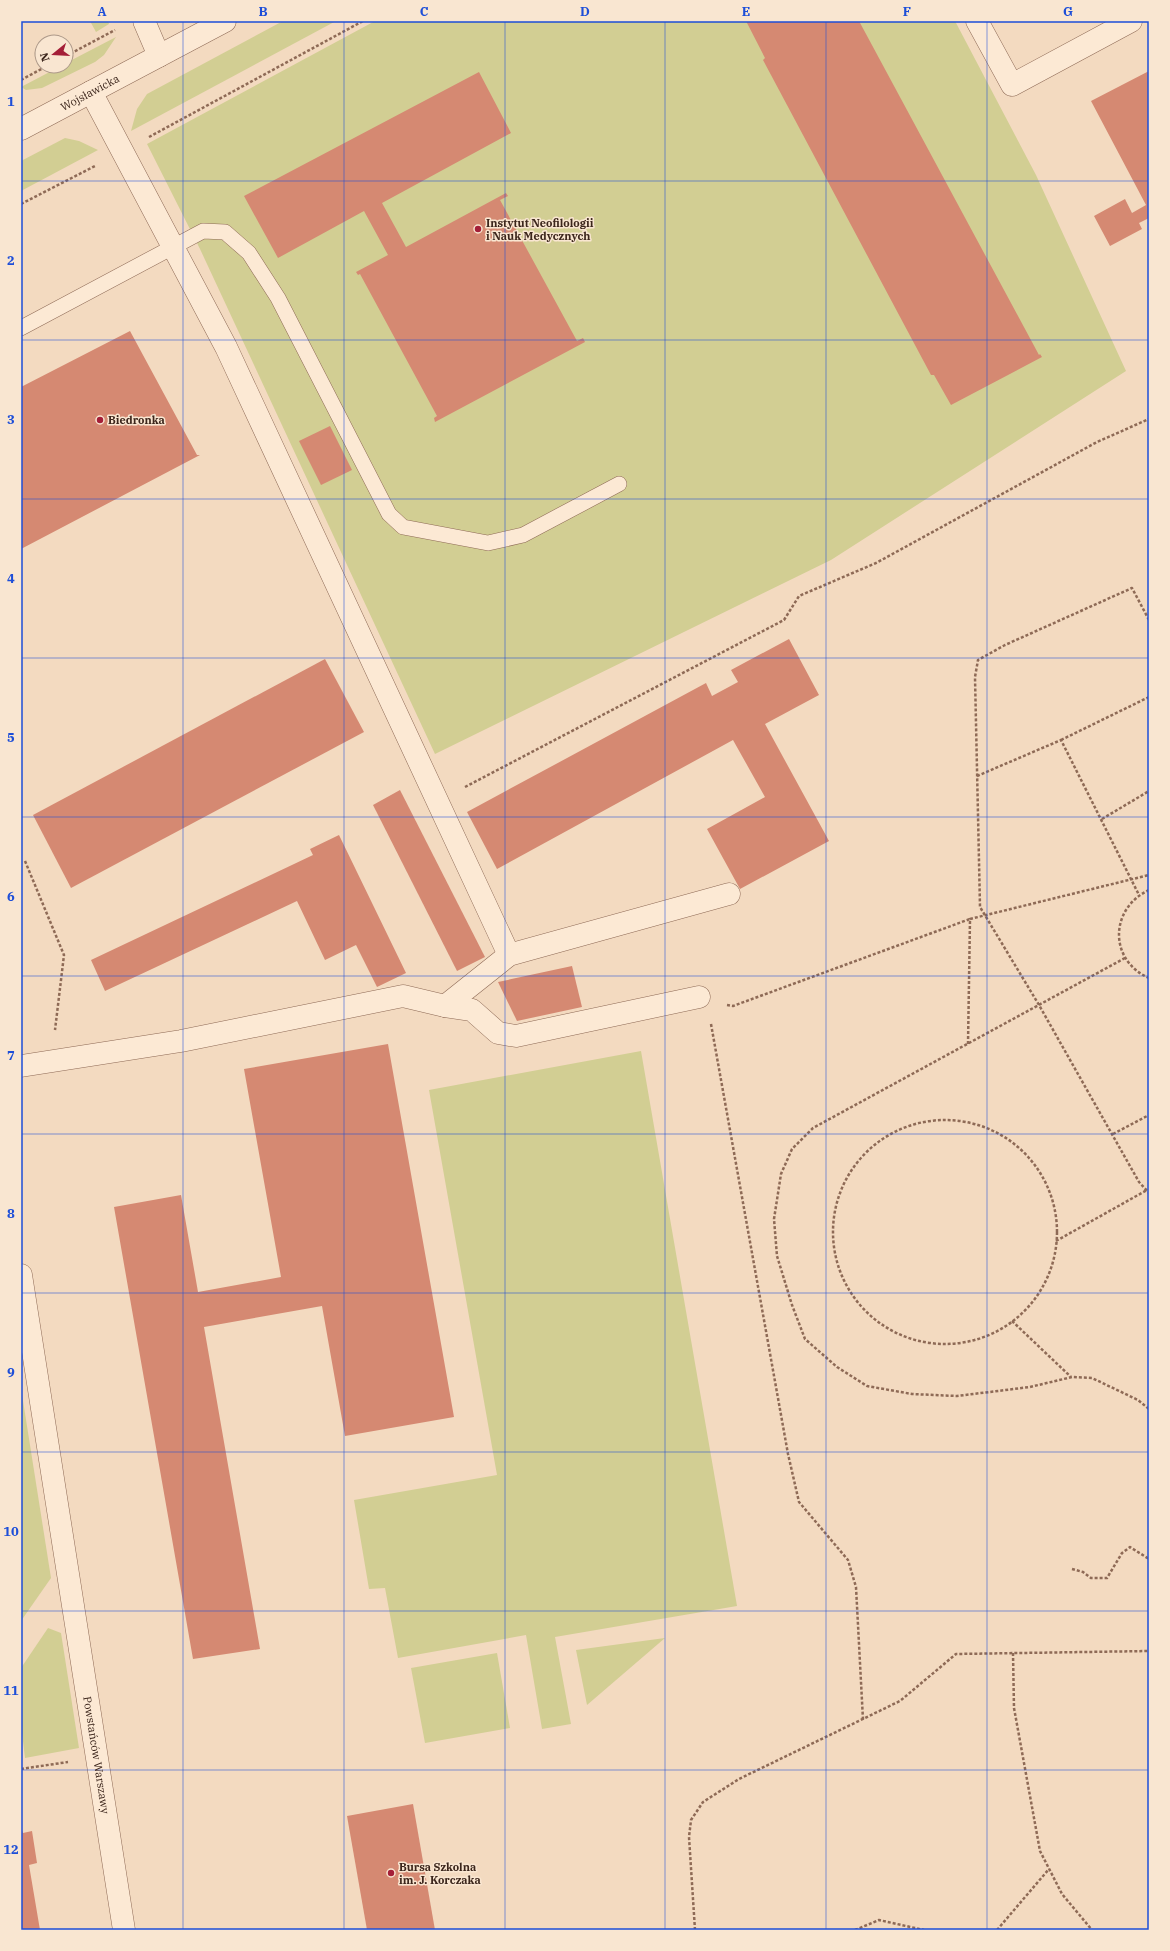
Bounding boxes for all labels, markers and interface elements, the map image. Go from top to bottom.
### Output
text: A [97,3,107,20]
text: B [258,3,268,20]
text: C [420,3,429,20]
text: D [580,3,590,20]
text: E [742,3,750,20]
text: F [903,3,911,20]
text: G [1063,3,1073,20]
north arrow [34,34,74,74]
text: N [36,51,52,63]
street label: Wojsławicka [58,71,122,114]
text: 1 [7,93,15,110]
place label: Instytut Neofilologii i Nauk Medycznych [486,216,594,243]
marker: Instytut Neofilologii i Nauk Medycznych [473,224,483,234]
text: 2 [7,252,15,269]
text: 3 [7,411,15,428]
place label: Biedronka [108,413,165,427]
marker: Biedronka [95,415,105,425]
text: 4 [7,570,15,587]
text: 5 [7,729,15,746]
text: 6 [7,888,15,905]
text: 7 [7,1047,15,1064]
text: 8 [7,1205,15,1222]
text: 9 [7,1364,15,1381]
text: 10 [3,1523,19,1540]
text: 11 [3,1682,19,1699]
street label: Powstańców Warszawy [80,1695,113,1815]
text: 12 [3,1841,19,1858]
place label: Bursa Szkolna im. J. Korczaka [399,1860,481,1887]
marker: Bursa Szkolna im. J. Korczaka [386,1868,396,1878]

